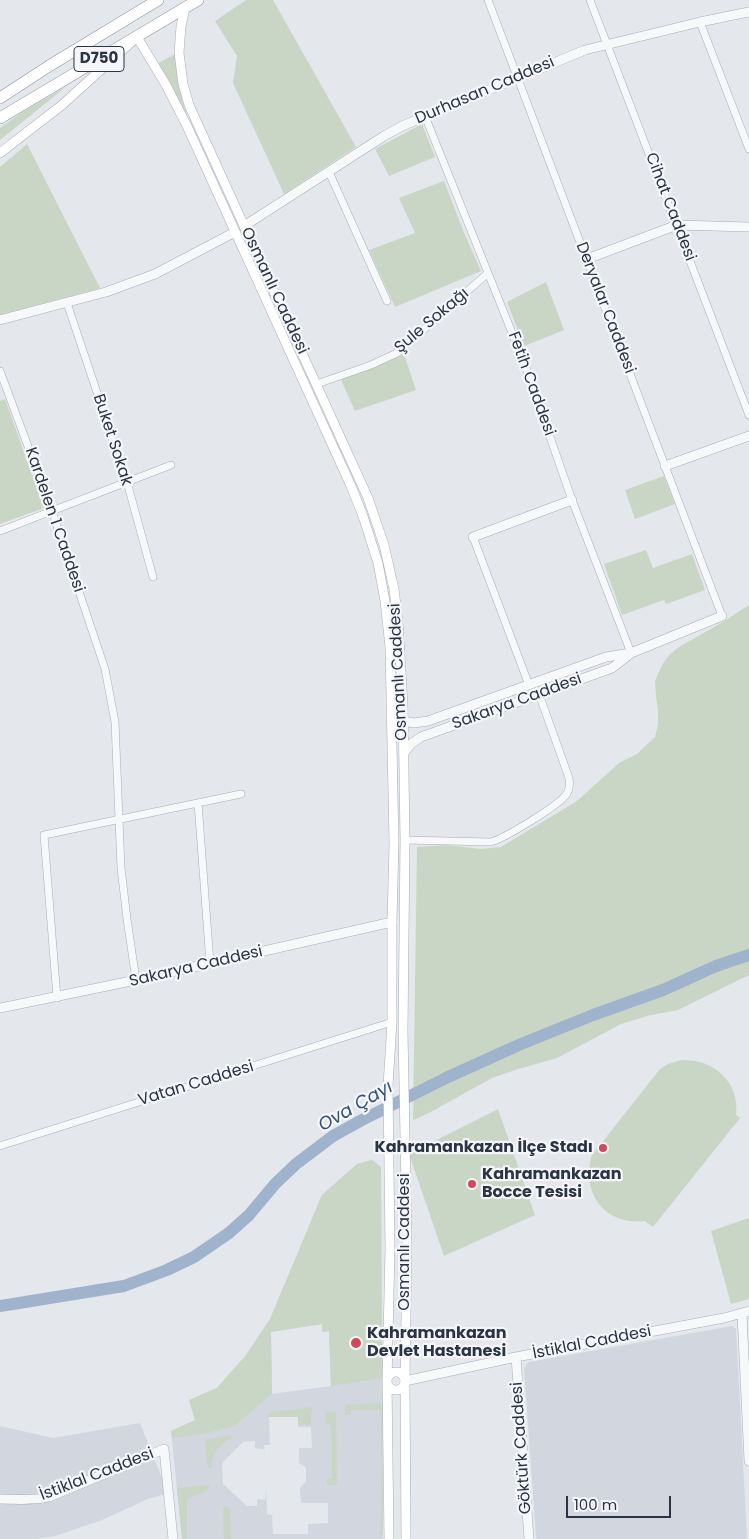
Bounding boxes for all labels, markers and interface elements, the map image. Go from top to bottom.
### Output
road number: D750 [74,46,124,72]
street label: Durhasan Caddesi [413,53,557,129]
street label: Cihat Caddesi [641,150,699,264]
street label: Osmanlı Caddesi [236,225,312,357]
street label: Deryalar Caddesi [571,240,639,376]
street label: Şule Sokağı [391,284,473,358]
street label: Fetih Caddesi [503,329,559,439]
street label: Buket Sokak [88,392,136,488]
street label: Kardelen 1 Caddesi [20,445,88,595]
street label: Osmanlı Caddesi [386,603,412,741]
street label: Sakarya Caddesi [450,670,584,734]
street label: Sakarya Caddesi [127,942,265,992]
street label: Vatan Caddesi [136,1057,256,1111]
water label: Ova Çayı [315,1077,397,1137]
place label: Kahramankazan İlçe Stadı [375,1138,593,1158]
marker: Kahramankazan İlçe Stadı [597,1142,609,1154]
place label: Kahramankazan Bocce Tesisi [482,1165,621,1203]
street label: Osmanlı Caddesi [395,1173,415,1311]
marker: Kahramankazan Bocce Tesisi [466,1178,478,1190]
street label: İstiklal Caddesi [531,1322,653,1364]
place label: Kahramankazan Devlet Hastanesi [367,1324,506,1362]
marker: Kahramankazan Devlet Hastanesi [349,1336,363,1350]
street label: Göktürk Caddesi [508,1381,536,1515]
street label: İstiklal Caddesi [37,1444,157,1506]
scale bar [569,1486,674,1518]
text: 100 m [574,1494,617,1515]

